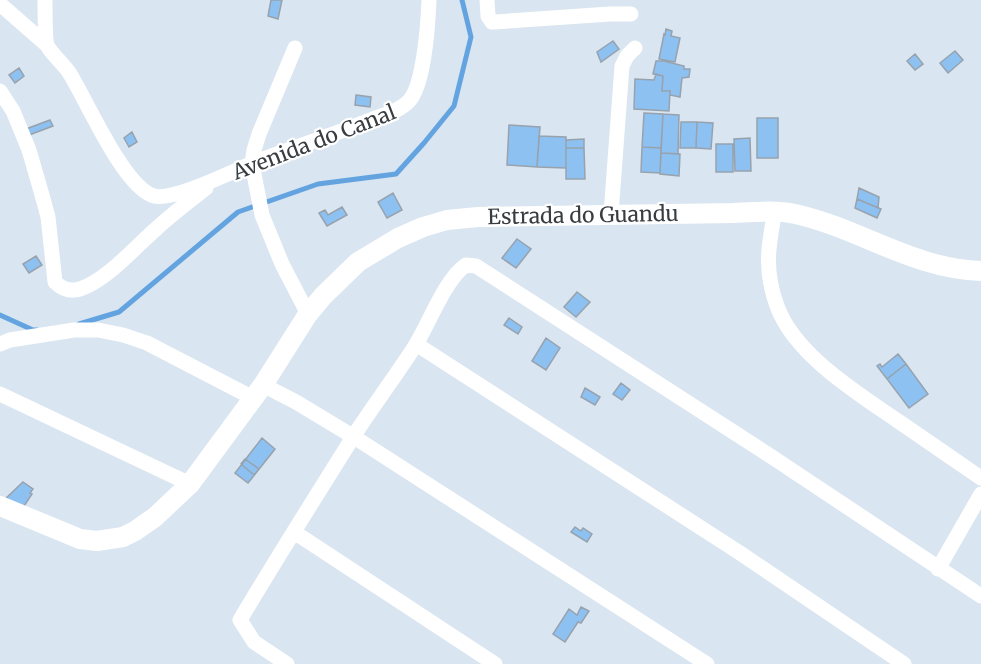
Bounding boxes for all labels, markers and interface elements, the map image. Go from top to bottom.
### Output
street label: Avenida do Canal [228,98,400,186]
street label: Estrada do Guandu [487,200,679,230]

